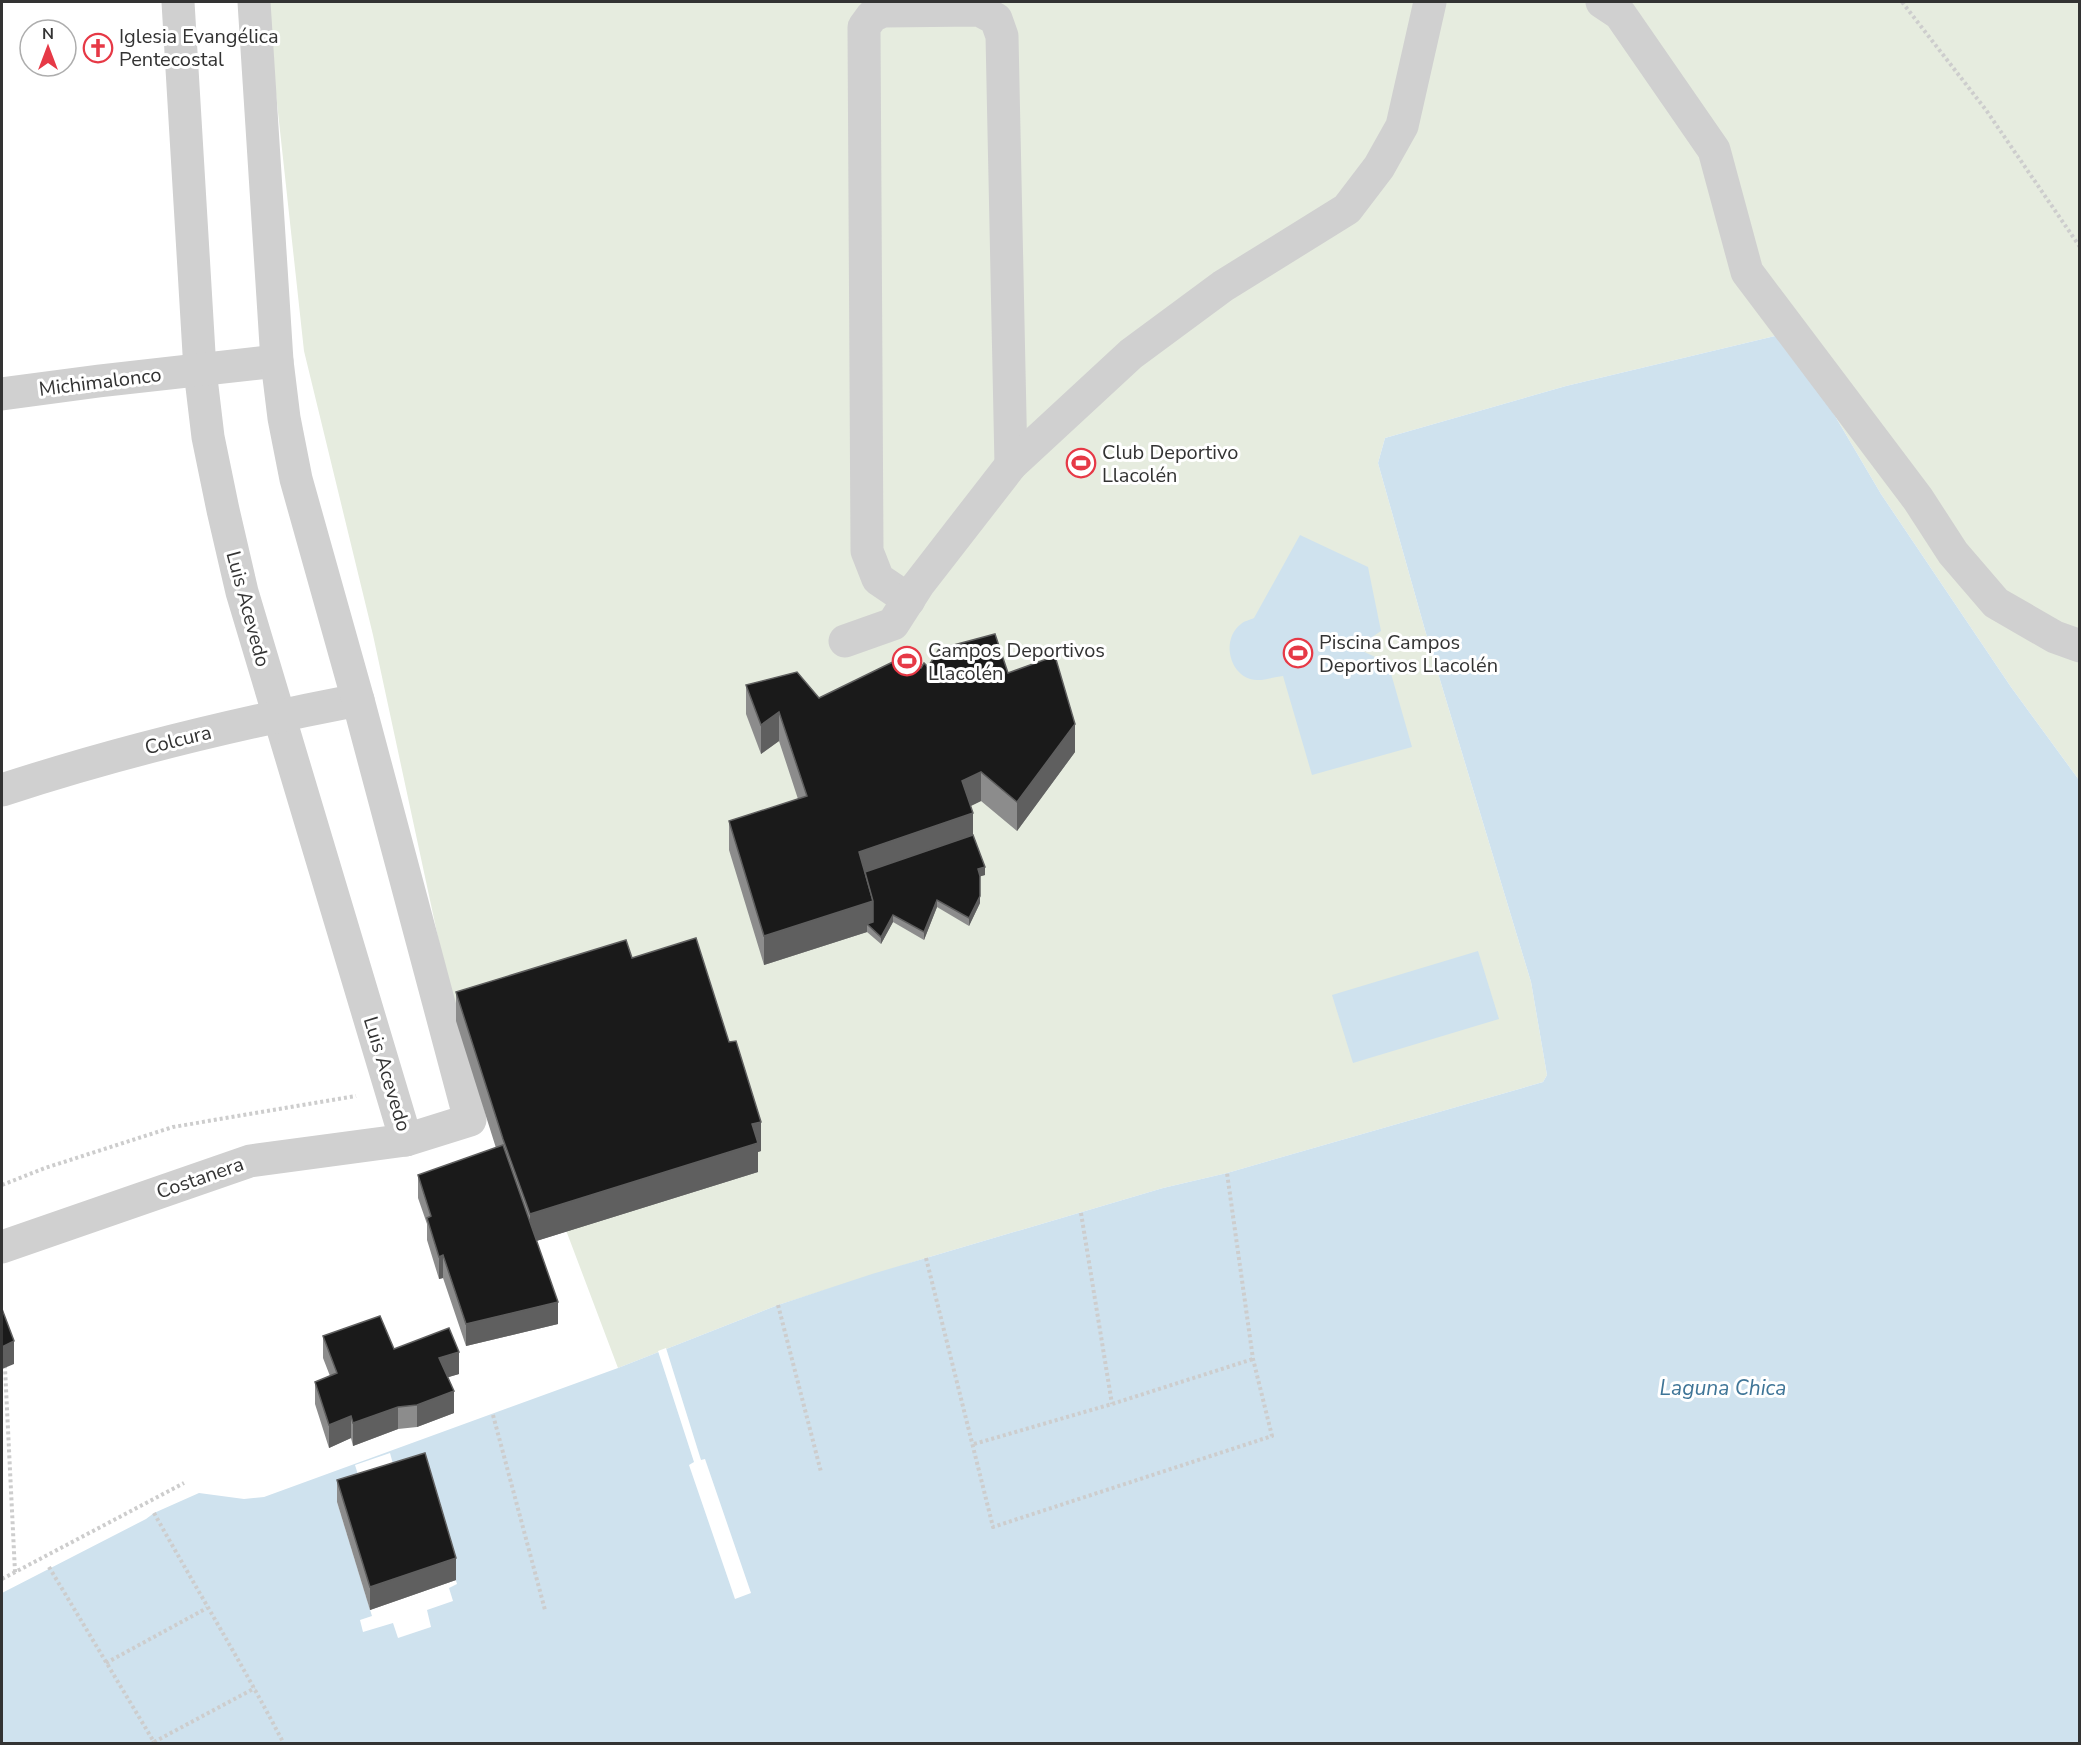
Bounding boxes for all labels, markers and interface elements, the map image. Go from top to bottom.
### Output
north arrow [18,18,78,78]
text: N [42,23,54,45]
place label: Iglesia Evangélica Pentecostal [119,23,279,73]
church icon: Iglesia Evangélica Pentecostal [82,32,114,64]
street label: Michimalonco [37,361,163,403]
place label: Club Deportivo Llacolén [1102,439,1238,489]
sports icon: Club Deportivo Llacolén [1065,447,1097,479]
street label: Luis Acevedo [220,548,276,670]
place label: Piscina Campos Deportivos Llacolén [1319,629,1498,679]
place label: Campos Deportivos Llacolén [928,637,1105,687]
sports icon: Piscina Campos Deportivos Llacolén [1282,637,1314,669]
sports icon: Campos Deportivos Llacolén [891,645,923,677]
street label: Colcura [142,719,214,761]
street label: Luis Acevedo [357,1013,417,1135]
street label: Costanera [153,1150,247,1206]
water label: Laguna Chica [1660,1374,1786,1402]

